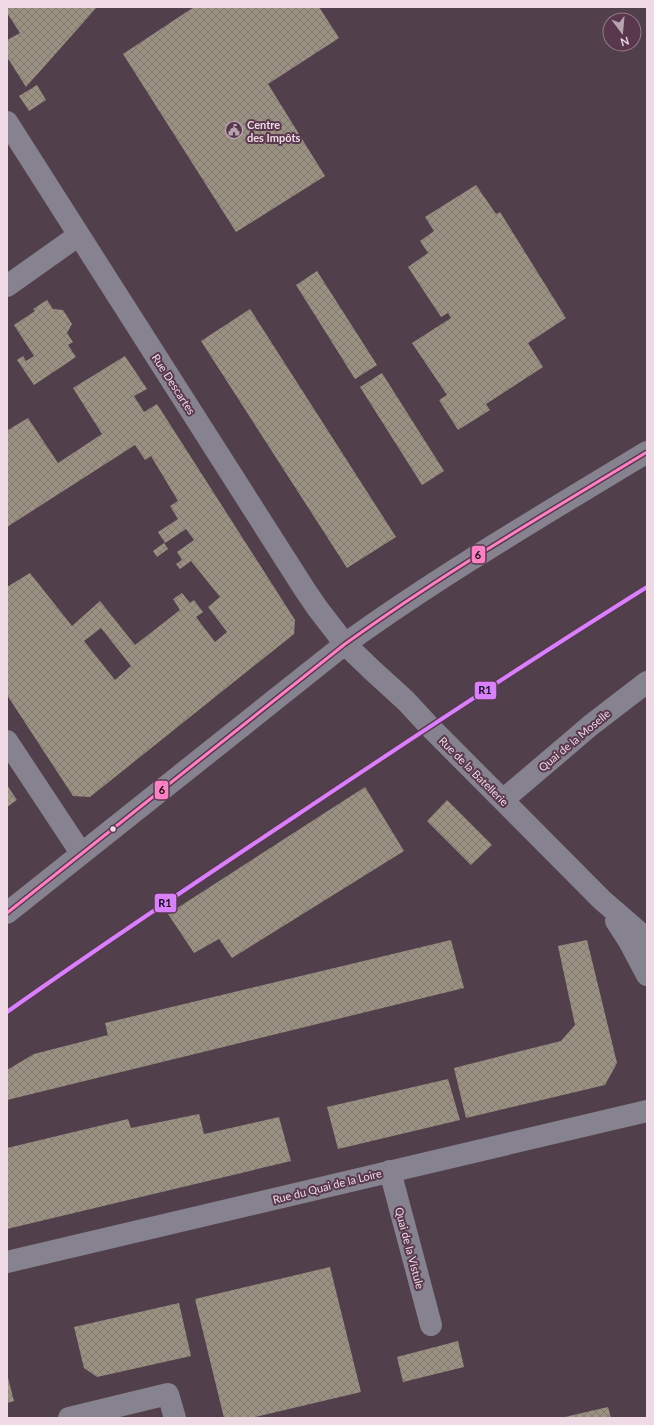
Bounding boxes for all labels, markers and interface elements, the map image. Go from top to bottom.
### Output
north arrow [602,12,642,52]
text: N [619,35,631,50]
place label: Centre des Impôts [247,118,301,144]
public building icon: Centre des Impôts [224,120,244,140]
street label: Rue Descartes [150,351,199,417]
line badge: 6 [471,545,486,564]
text: 6 [475,548,482,561]
line badge: R1 [474,681,497,700]
text: R1 [478,683,492,696]
street label: Quai de la Moselle [536,706,613,774]
street label: Rue de la Batellerie [437,734,511,808]
line badge: 6 [154,780,169,800]
text: 6 [159,783,166,796]
unlabelled marker [108,824,118,834]
line badge: R1 [154,893,177,913]
text: R1 [158,896,172,909]
street label: Rue du Quai de la Loire [271,1166,383,1206]
street label: Quai de la Vistule [393,1206,427,1291]

